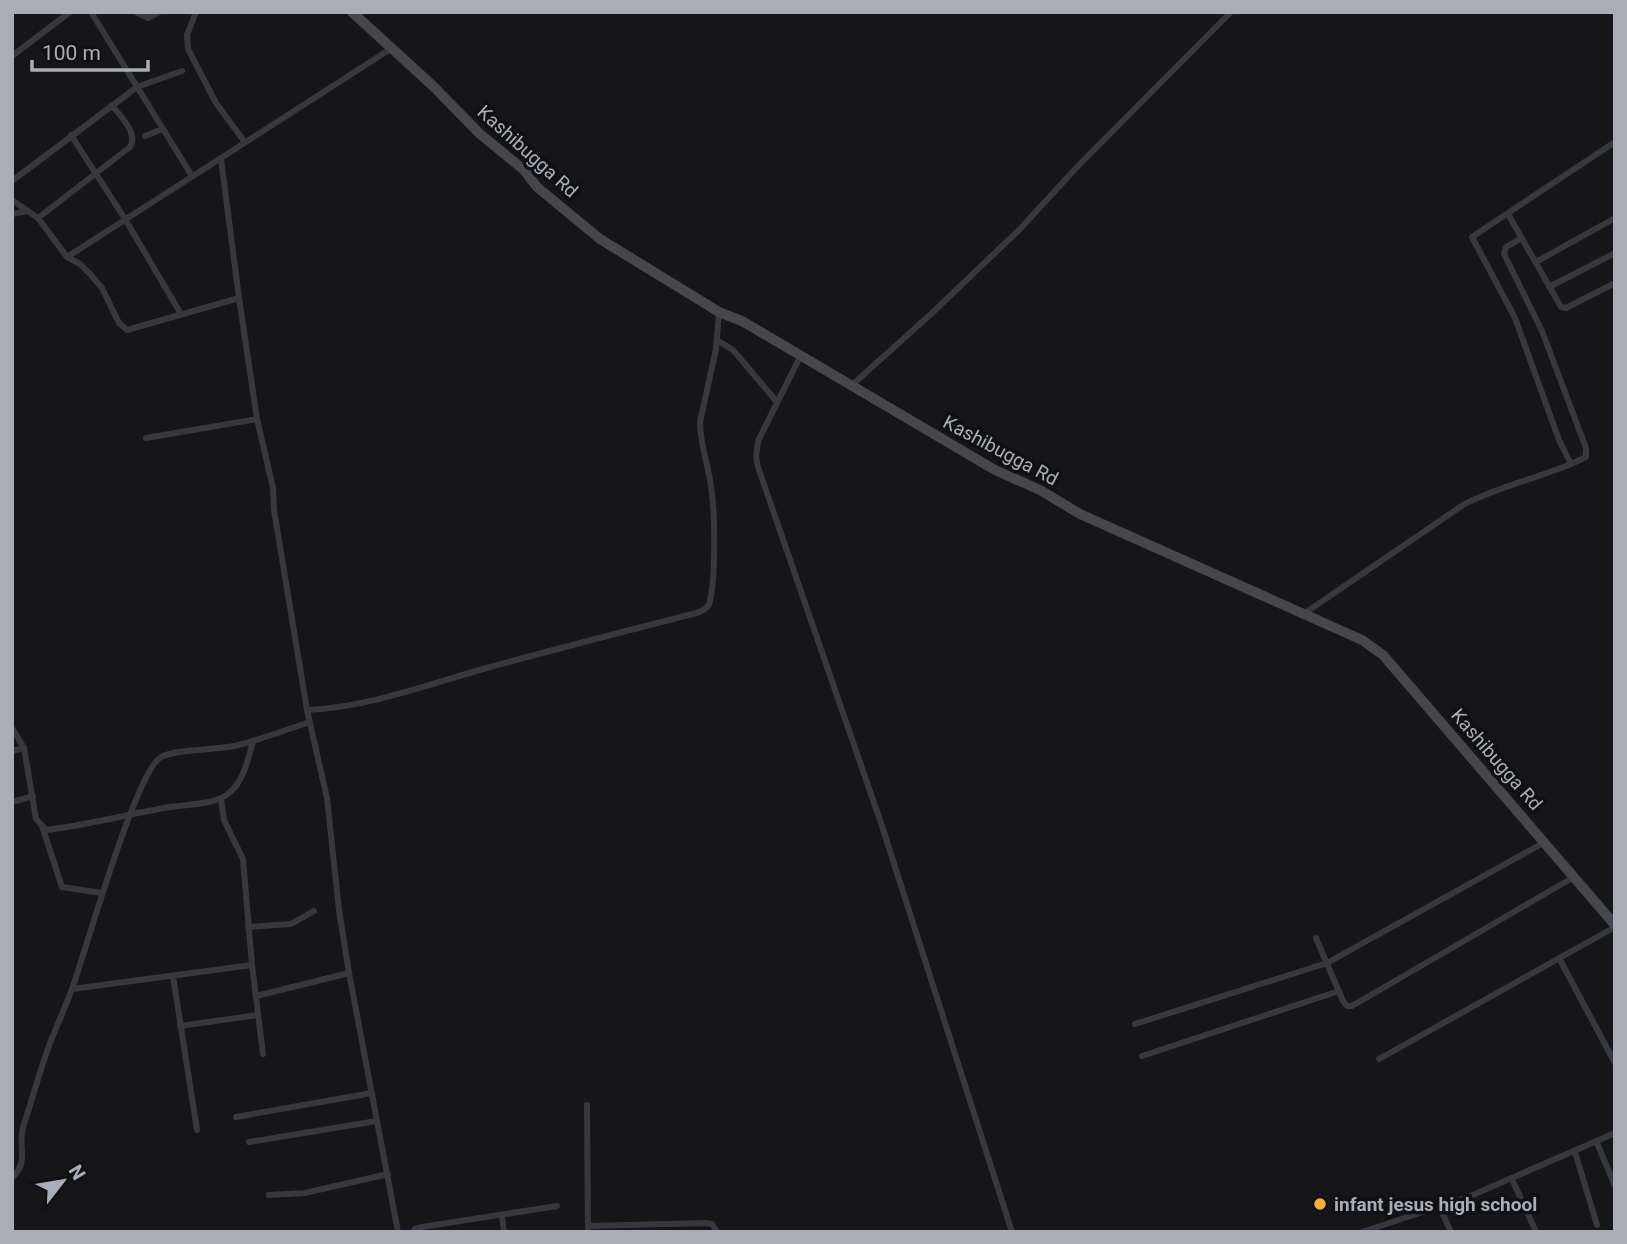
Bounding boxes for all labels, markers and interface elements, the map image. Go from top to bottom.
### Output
scale bar [32,28,147,72]
text: 100 m [42,41,101,65]
street label: Kashibugga Rd [473,100,583,202]
street label: Kashibugga Rd [939,410,1062,490]
street label: Kashibugga Rd [1446,704,1547,815]
north arrow [28,1146,98,1216]
text: N [64,1161,90,1184]
place label: infant jesus high school [1334,1193,1537,1216]
marker: infant jesus high school [1312,1196,1328,1212]

